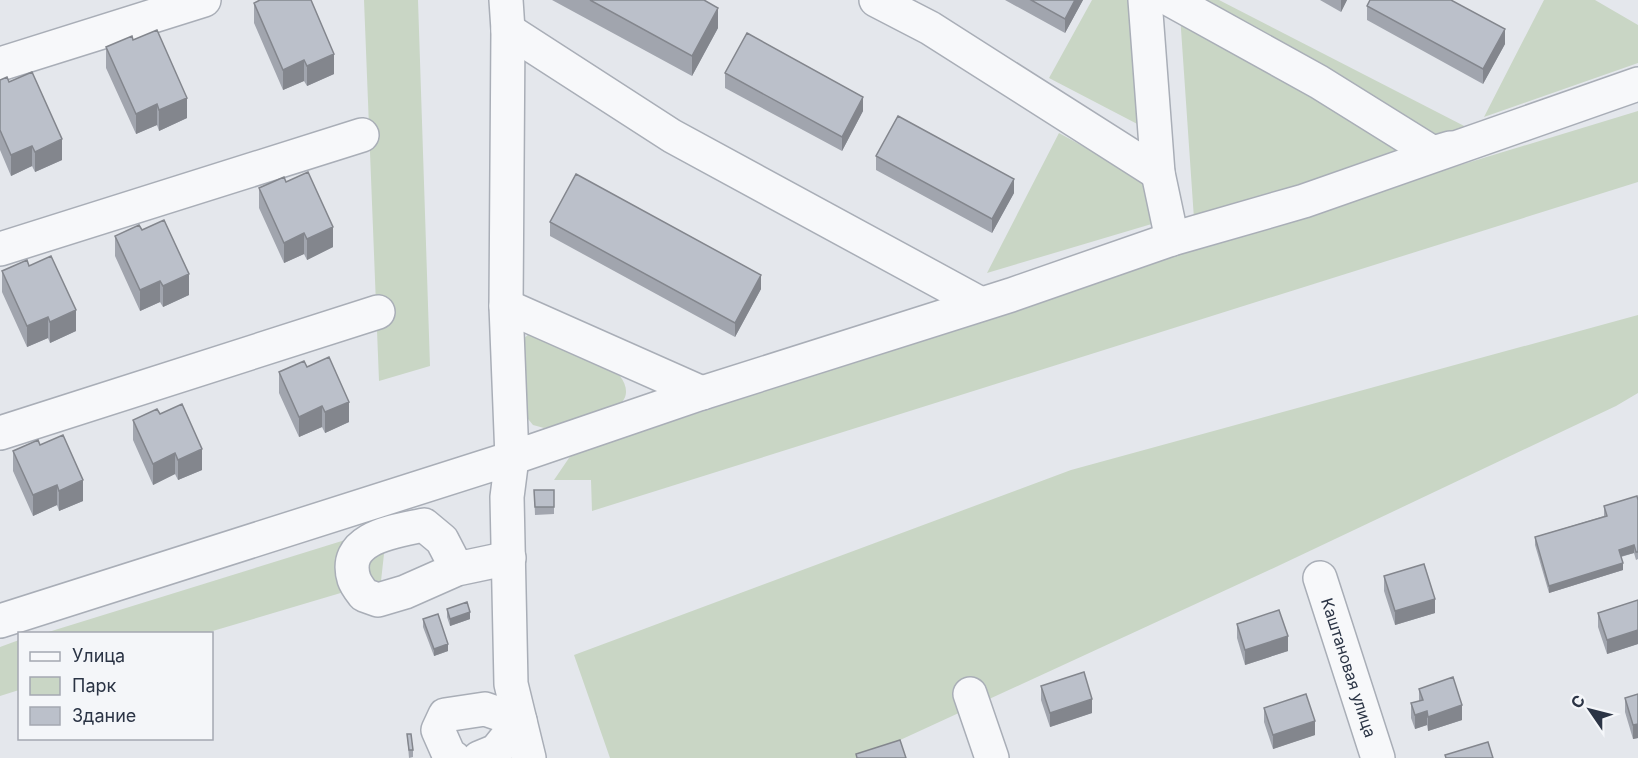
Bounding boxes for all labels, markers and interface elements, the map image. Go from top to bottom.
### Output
street label: Каштановая улица [1317,595,1381,740]
legend [18,632,213,740]
text: Улица [72,645,125,666]
text: Парк [72,675,117,696]
north arrow [1560,680,1620,740]
text: С [1566,691,1589,712]
text: Здание [72,705,136,726]

